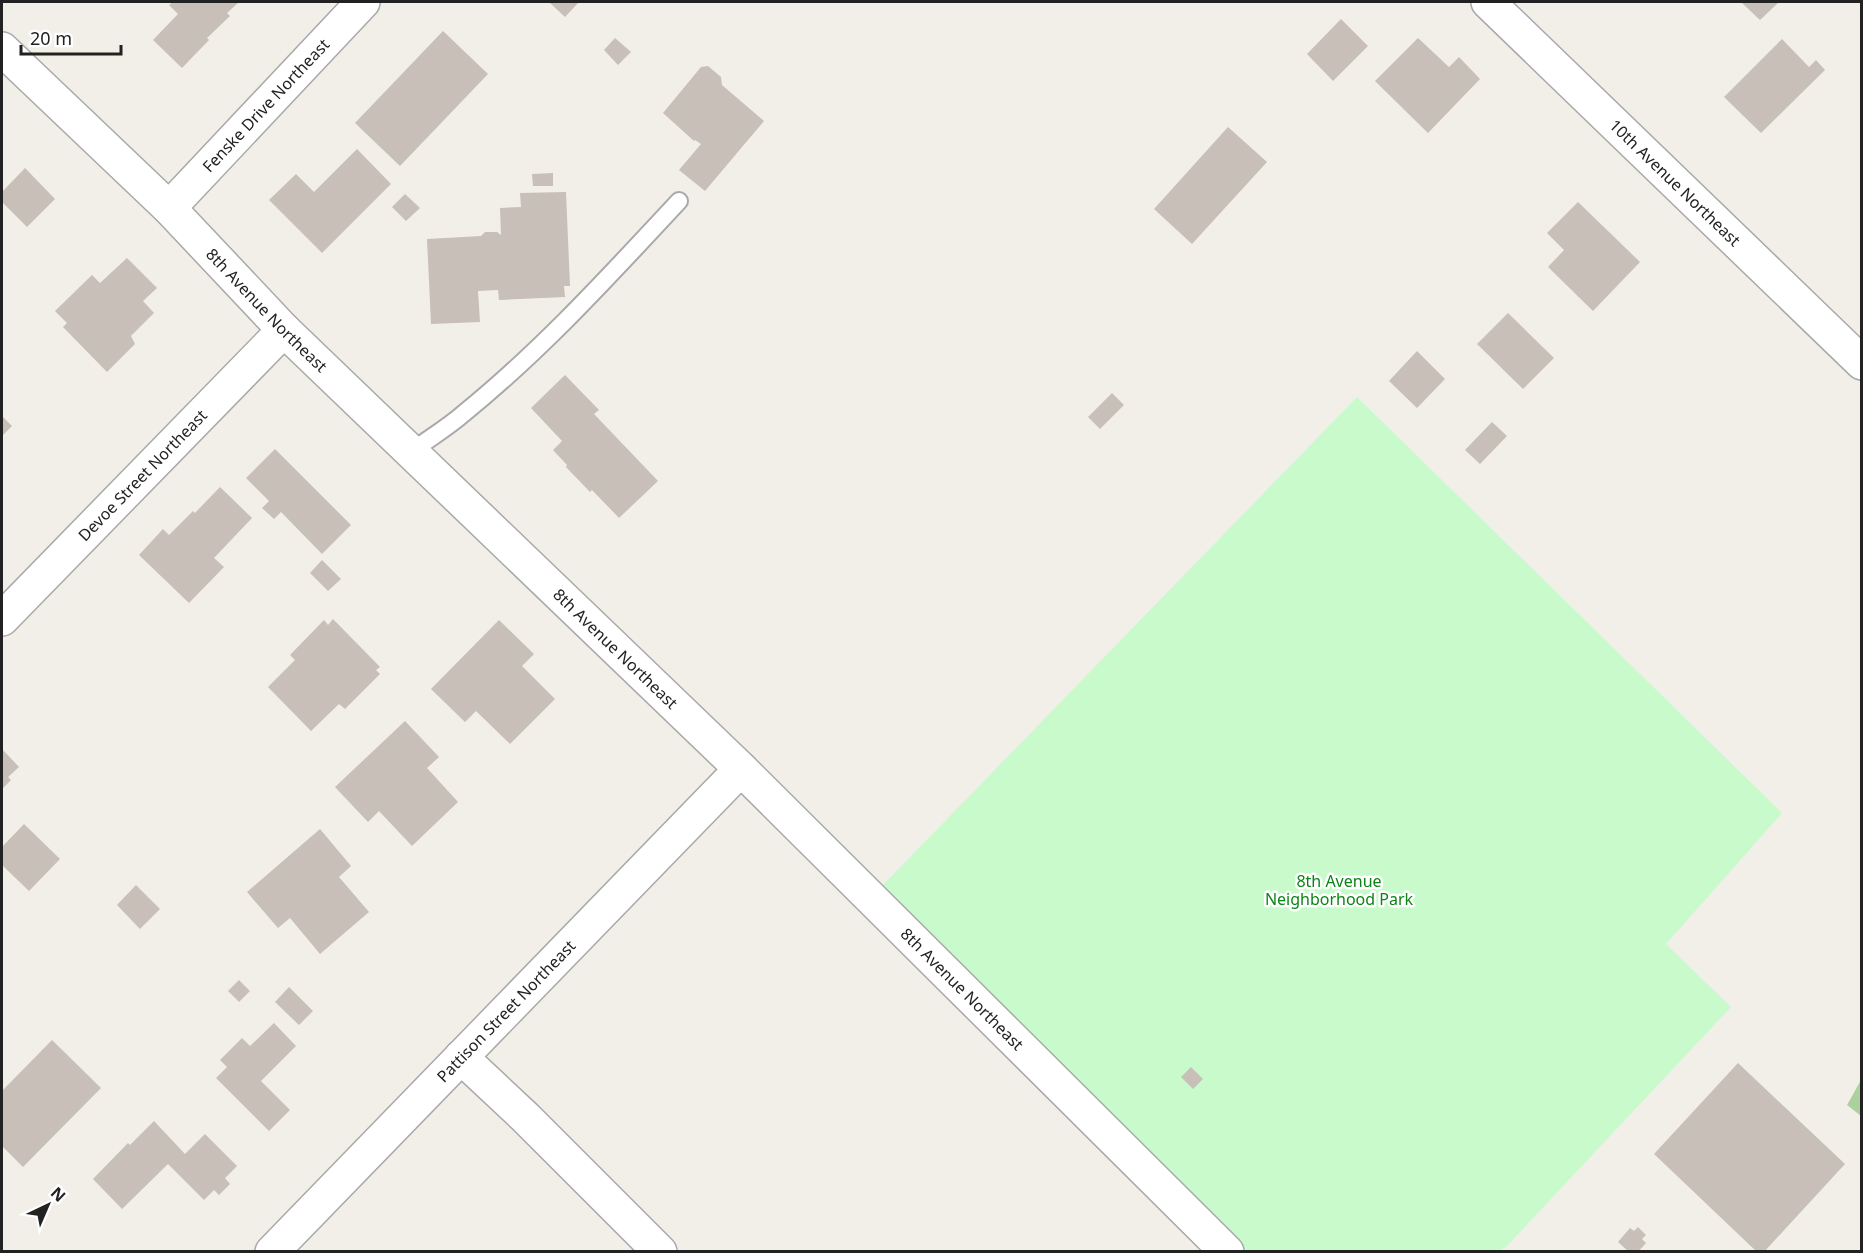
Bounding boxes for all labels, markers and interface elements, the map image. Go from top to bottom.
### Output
scale bar [21,18,122,56]
text: 20 m [30,26,72,50]
street label: Fenske Drive Northeast [197,34,334,177]
street label: 10th Avenue Northeast [1605,114,1746,251]
street label: 8th Avenue Northeast [201,243,332,377]
street label: Devoe Street Northeast [73,404,212,546]
street label: 8th Avenue Northeast [548,583,683,714]
park label: 8th Avenue Neighborhood Park [1265,870,1414,910]
street label: 8th Avenue Northeast [896,923,1029,1055]
street label: Pattison Street Northeast [432,935,580,1087]
north arrow [18,1175,78,1235]
text: N [46,1182,71,1207]

